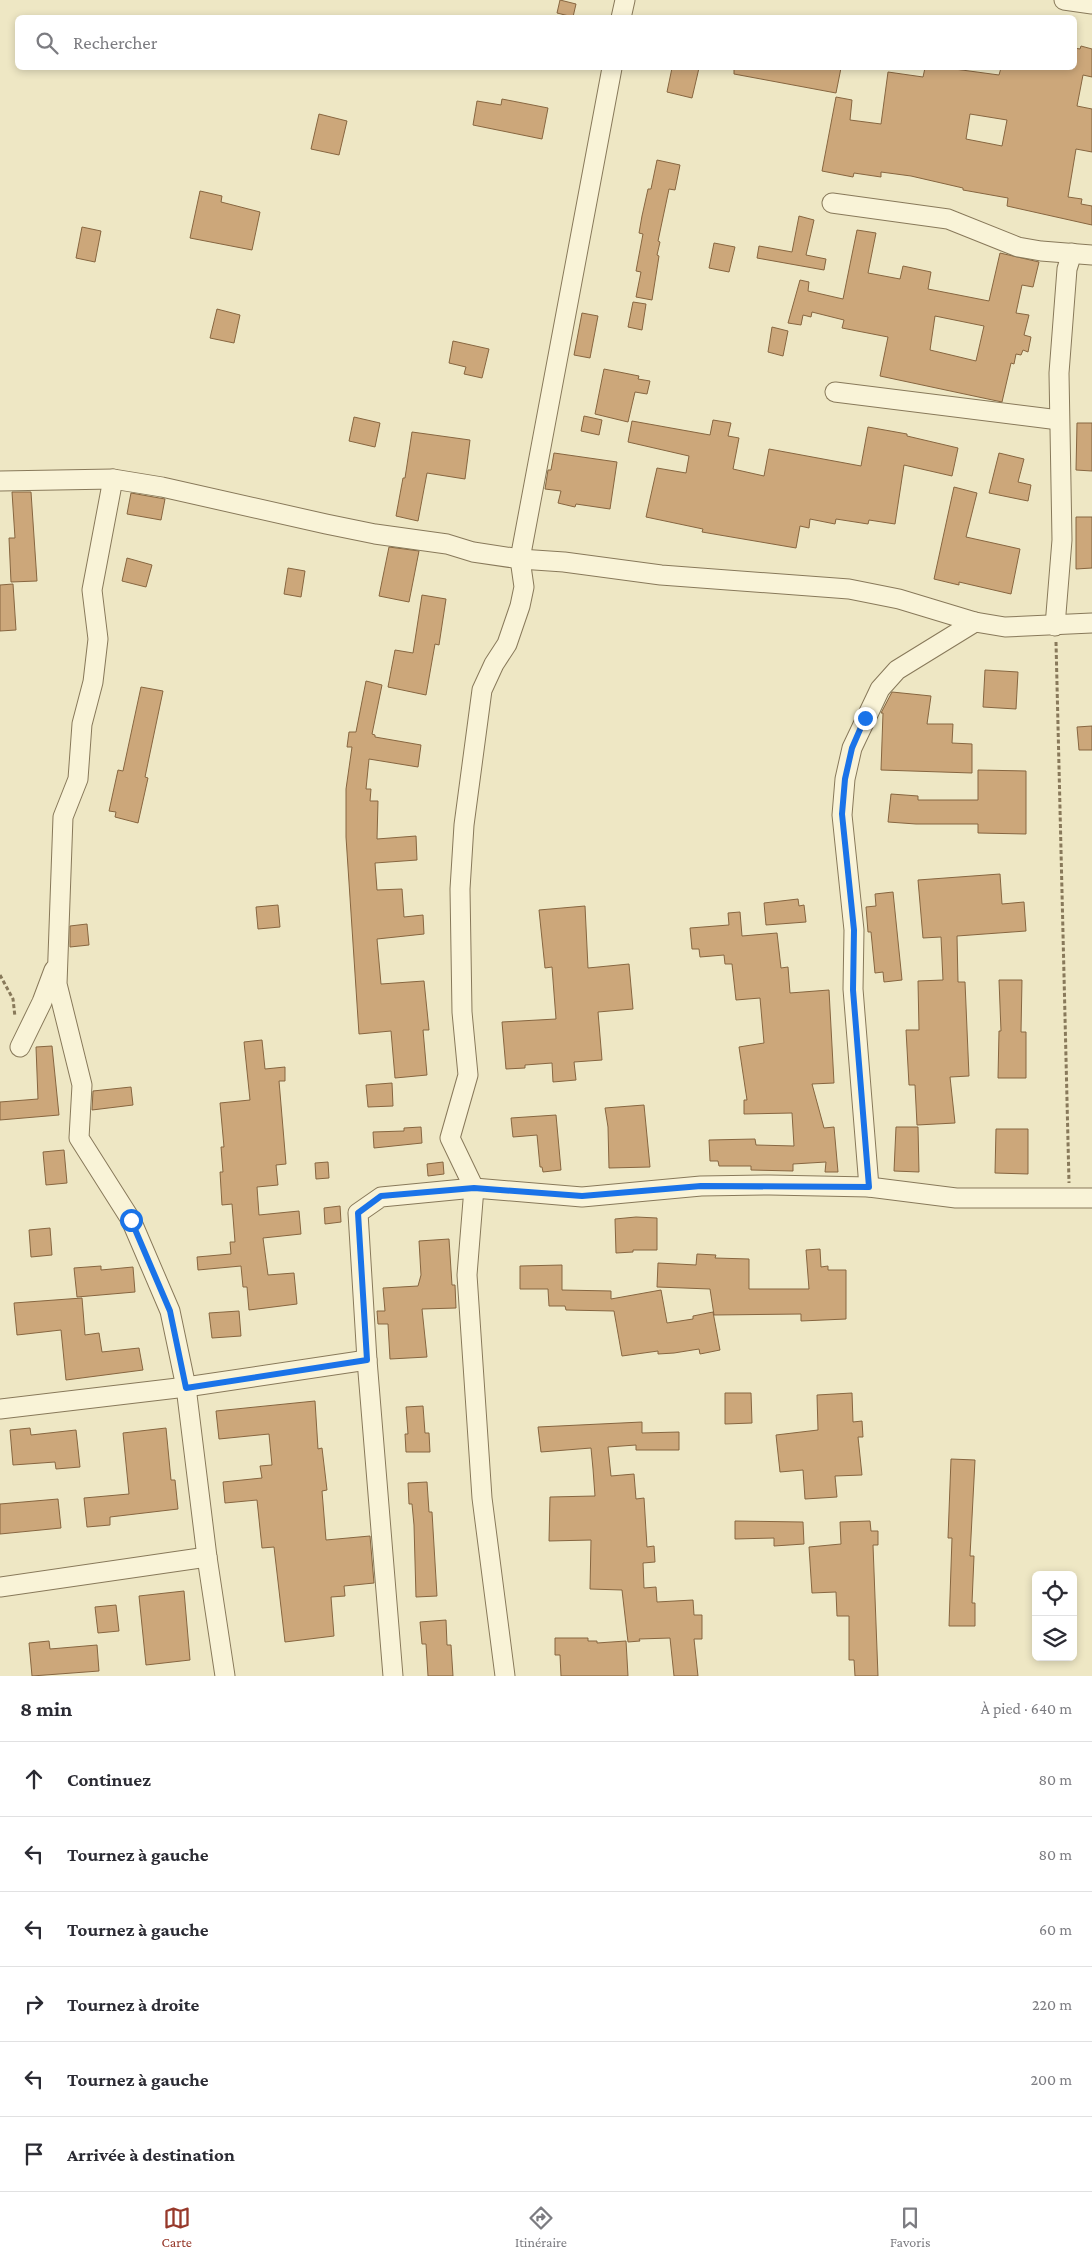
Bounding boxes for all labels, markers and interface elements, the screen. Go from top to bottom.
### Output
search box [15,15,1077,70]
icon: search [33,29,61,57]
text: Rechercher [73,32,157,53]
route end [854,707,877,730]
route start [120,1209,143,1232]
map controls [1032,1571,1077,1661]
button: locate [1032,1571,1077,1616]
button: layers [1032,1616,1077,1661]
text: 8 min [20,1697,72,1721]
text: À pied · 640 m [981,1700,1072,1717]
icon: ahead [20,1765,48,1793]
text: Continuez [67,1769,151,1790]
text: 80 m [1038,1771,1072,1788]
icon: left [20,1840,48,1868]
text: Tournez à gauche [67,1844,209,1865]
text: 80 m [1038,1846,1072,1863]
icon: left [20,1915,48,1943]
text: Tournez à gauche [67,1919,209,1940]
text: 60 m [1039,1921,1072,1938]
icon: right [20,1990,48,2018]
text: Tournez à droite [67,1994,199,2015]
text: 220 m [1032,1996,1072,2013]
icon: left [20,2065,48,2093]
text: Tournez à gauche [67,2069,209,2090]
text: 200 m [1030,2071,1072,2088]
icon: arrive [20,2140,48,2168]
text: Arrivée à destination [67,2144,235,2165]
tab: Carte [162,2204,192,2250]
tab: Itinéraire [515,2204,567,2250]
tab: Favoris [890,2204,930,2250]

